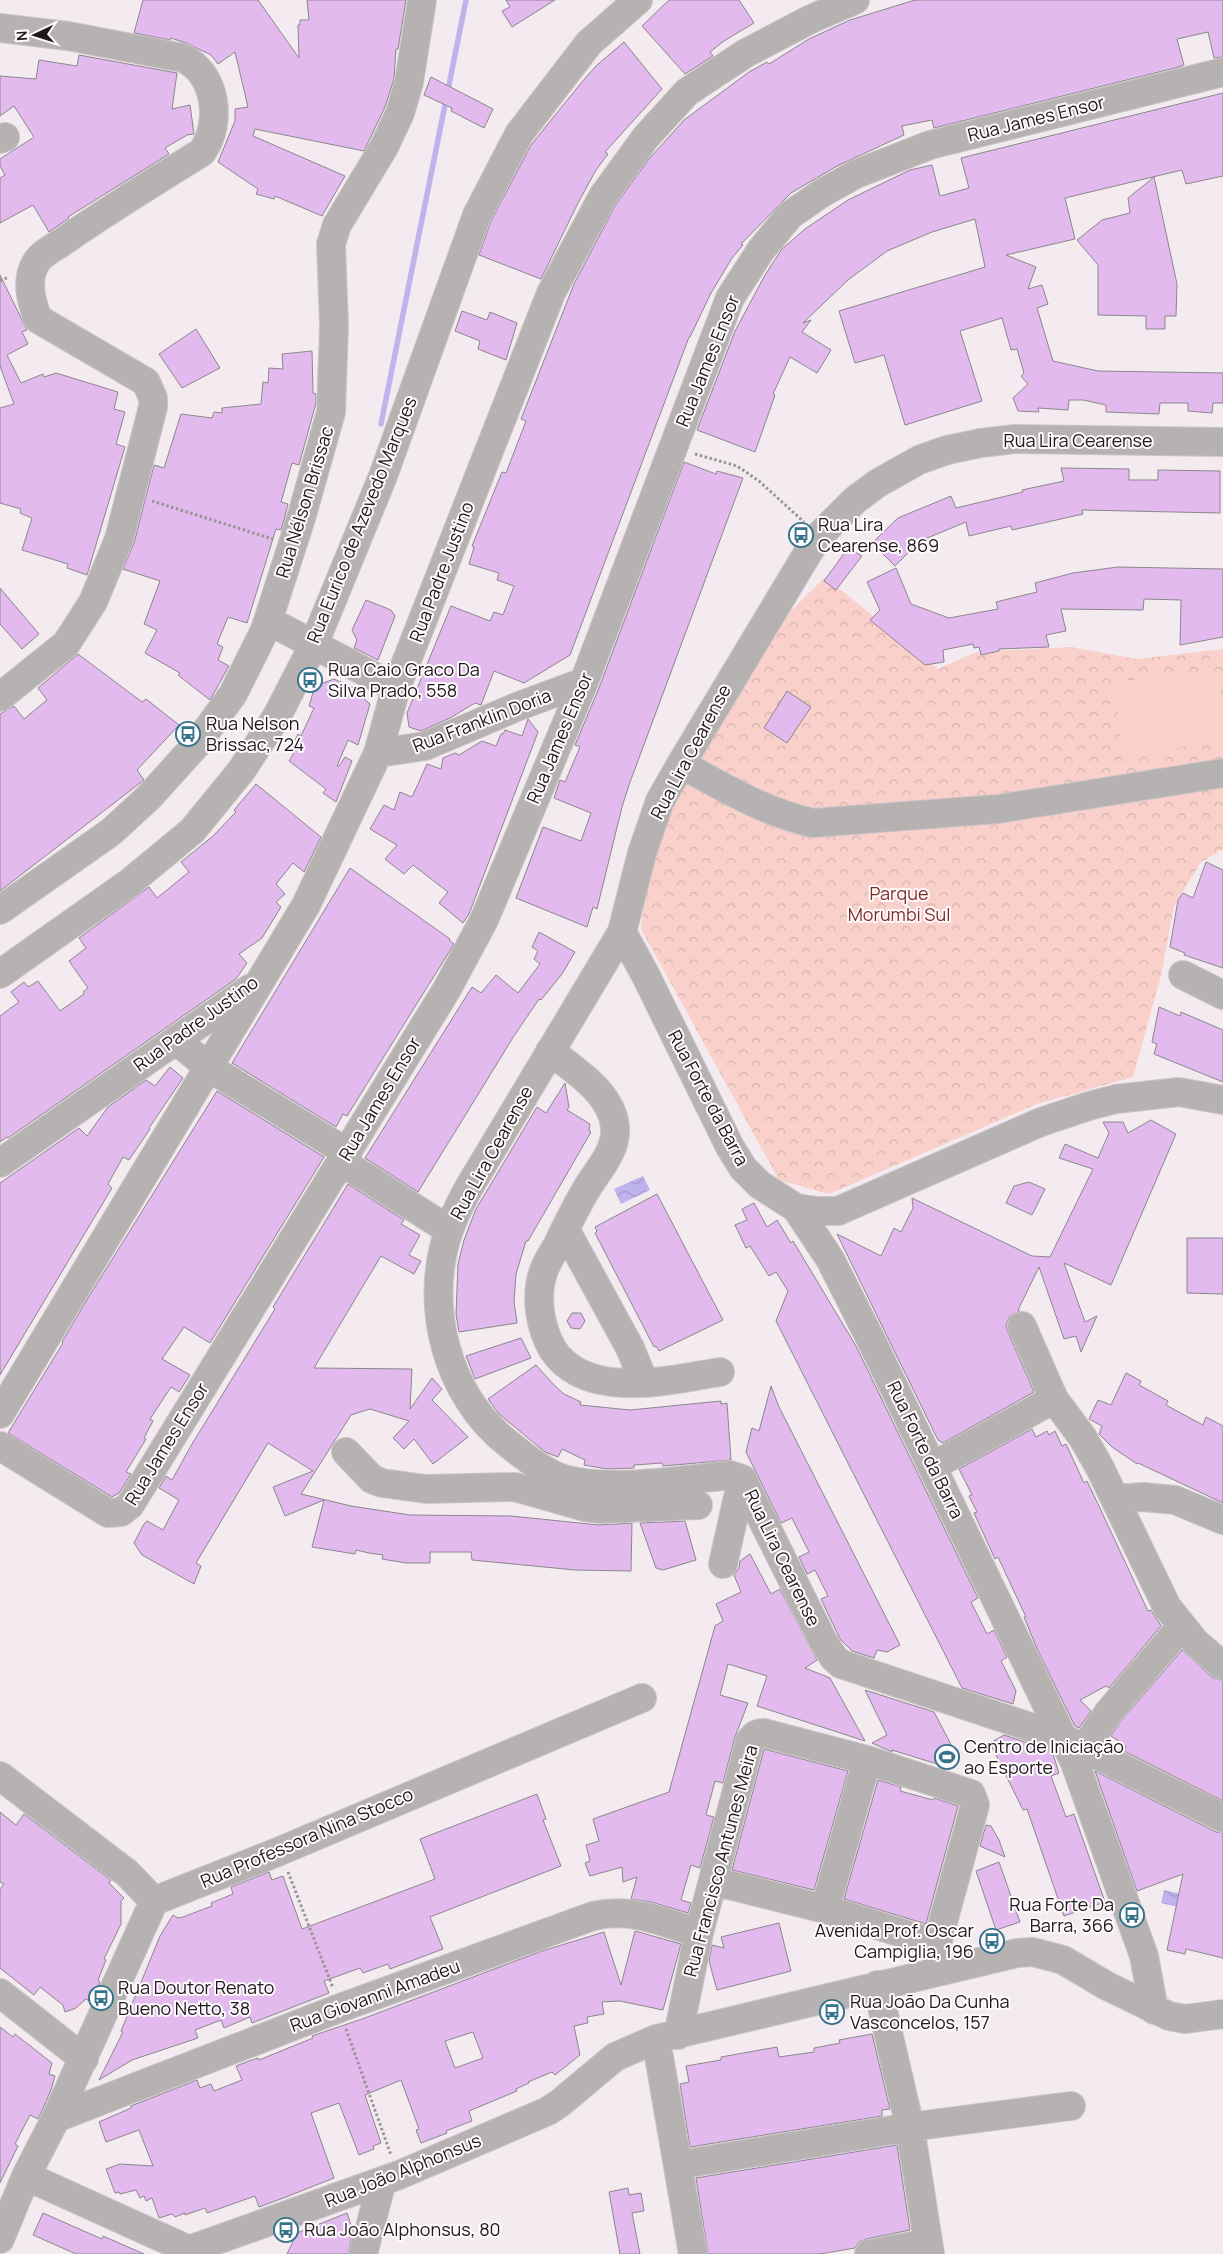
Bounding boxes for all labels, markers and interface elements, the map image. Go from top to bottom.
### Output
north arrow [10,10,60,60]
text: N [12,30,31,42]
street label: Rua James Ensor [965,89,1107,147]
street label: Rua James Ensor [670,291,745,430]
street label: Rua Eurico de Azevedo Marques [301,393,422,646]
street label: Rua Nélson Brissac [270,423,339,581]
street label: Rua Lira Cearense [1003,428,1153,452]
street label: Rua Padre Justino [403,498,479,645]
place label: Rua Lira Cearense, 869 [818,512,939,557]
bus stop icon: Rua Lira Cearense, 869 [788,522,814,548]
place label: Rua Caio Graco Da Silva Prado, 558 [328,657,480,702]
bus stop icon: Rua Caio Graco Da Silva Prado, 558 [297,667,323,693]
street label: Rua James Ensor [521,668,598,807]
street label: Rua Lira Cearense [644,680,736,823]
street label: Rua Franklin Doria [409,683,554,758]
place label: Rua Nelson Brissac, 724 [206,711,304,756]
bus stop icon: Rua Nelson Brissac, 724 [175,721,201,747]
park label: Parque Morumbi Sul [848,881,950,926]
street label: Rua Padre Justino [128,970,262,1077]
street label: Rua Forte da Barra [663,1025,755,1170]
street label: Rua James Ensor [333,1032,426,1165]
street label: Rua Lira Cearense [444,1081,538,1224]
street label: Rua James Ensor [119,1377,214,1509]
street label: Rua Forte da Barra [882,1377,970,1522]
street label: Rua Lira Cearense [739,1485,826,1630]
place label: Centro de Iniciação ao Esporte [964,1734,1124,1779]
street label: Rua Francisco Antunes Meira [678,1742,763,1979]
sports icon: Centro de Iniciação ao Esporte [934,1744,960,1770]
street label: Rua Professora Nina Stocco [197,1781,417,1893]
place label: Rua Forte Da Barra, 366 [1009,1892,1114,1937]
bus stop icon: Rua Forte Da Barra, 366 [1119,1902,1145,1928]
place label: Avenida Prof. Oscar Campiglia, 196 [815,1918,975,1963]
bus stop icon: Avenida Prof. Oscar Campiglia, 196 [979,1928,1005,1954]
street label: Rua Giovanni Amadeu [286,1953,463,2037]
place label: Rua Doutor Renato Bueno Netto, 38 [118,1975,274,2020]
bus stop icon: Rua Doutor Renato Bueno Netto, 38 [88,1985,114,2011]
place label: Rua João Da Cunha Vasconcelos, 157 [850,1989,1010,2034]
bus stop icon: Rua João Da Cunha Vasconcelos, 157 [819,1999,845,2025]
street label: Rua João Alphonsus [321,2128,484,2212]
bus stop icon: Rua João Alphonsus, 80 [273,2217,299,2243]
place label: Rua João Alphonsus, 80 [304,2217,501,2241]

